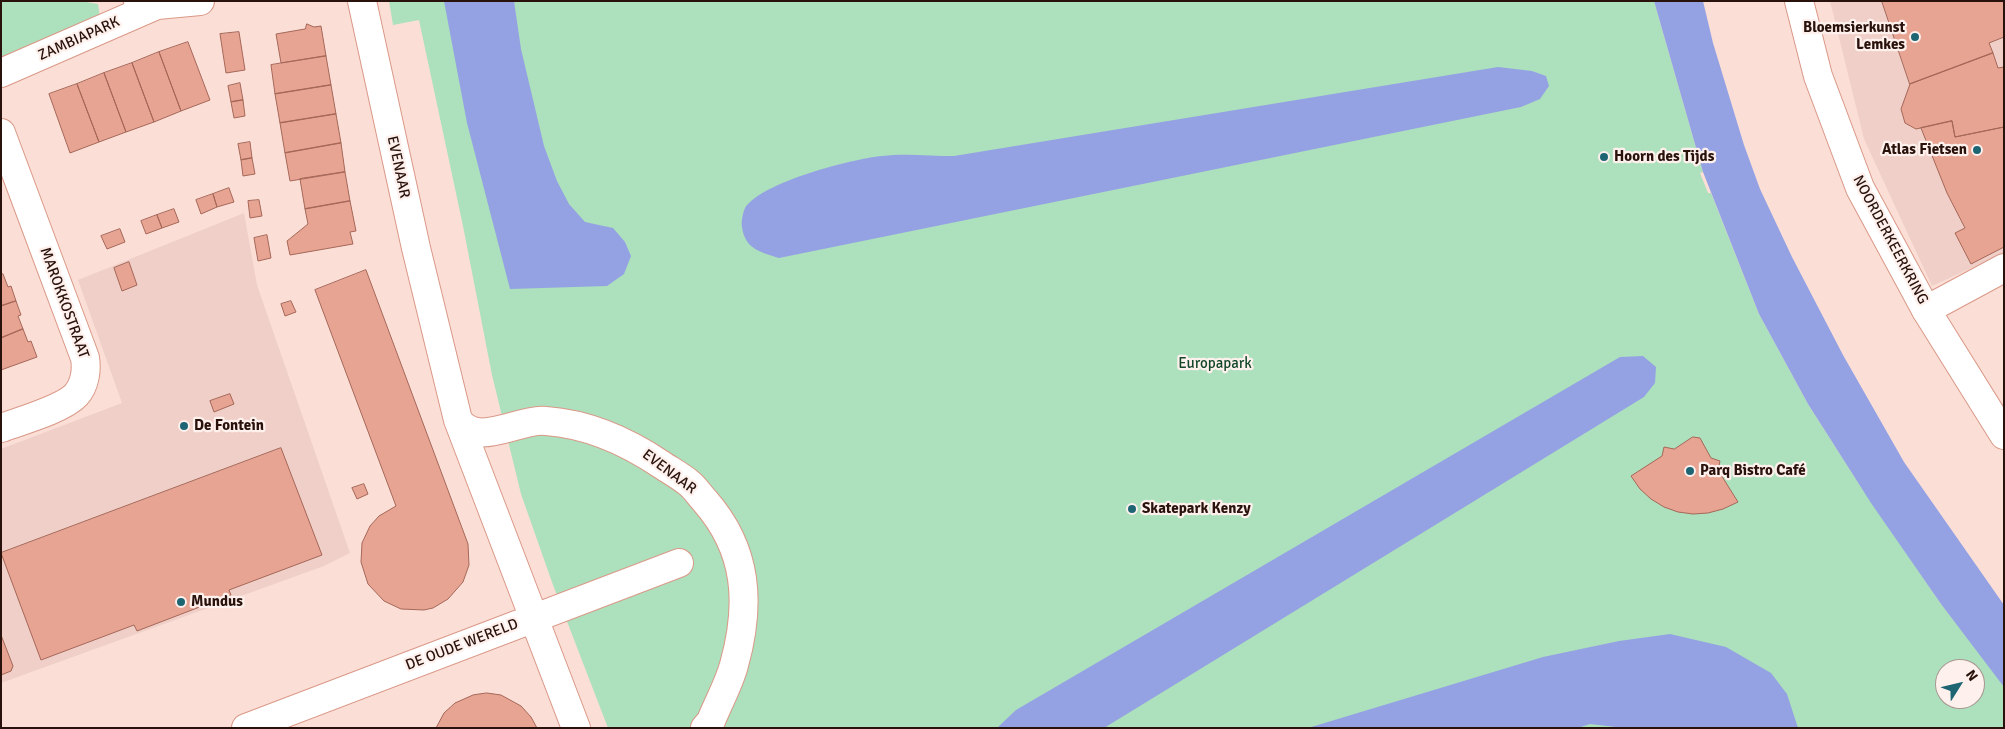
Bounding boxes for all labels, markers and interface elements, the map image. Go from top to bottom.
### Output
street label: ZAMBIAPARK [36,13,122,65]
place label: Bloemsierkunst Lemkes [1803,19,1905,54]
marker: Bloemsierkunst Lemkes [1909,31,1921,43]
street label: EVENAAR [383,134,413,200]
place label: Atlas Fietsen [1882,141,1967,159]
marker: Atlas Fietsen [1971,144,1983,156]
place label: Hoorn des Tijds [1614,148,1714,166]
marker: Hoorn des Tijds [1598,151,1610,163]
street label: NOORDERKEERKRING [1848,173,1932,307]
street label: MAROKKOSTRAAT [36,245,92,361]
park label: Europapark [1178,355,1252,373]
place label: De Fontein [194,417,264,435]
marker: De Fontein [178,420,190,432]
street label: EVENAAR [638,446,700,498]
place label: Parq Bistro Café [1700,462,1806,480]
marker: Parq Bistro Café [1684,465,1696,477]
place label: Skatepark Kenzy [1142,500,1251,518]
marker: Skatepark Kenzy [1126,503,1138,515]
place label: Mundus [191,593,243,611]
marker: Mundus [175,596,187,608]
street label: DE OUDE WERELD [403,615,521,675]
north arrow [1935,659,1985,709]
text: N [1962,667,1981,684]

